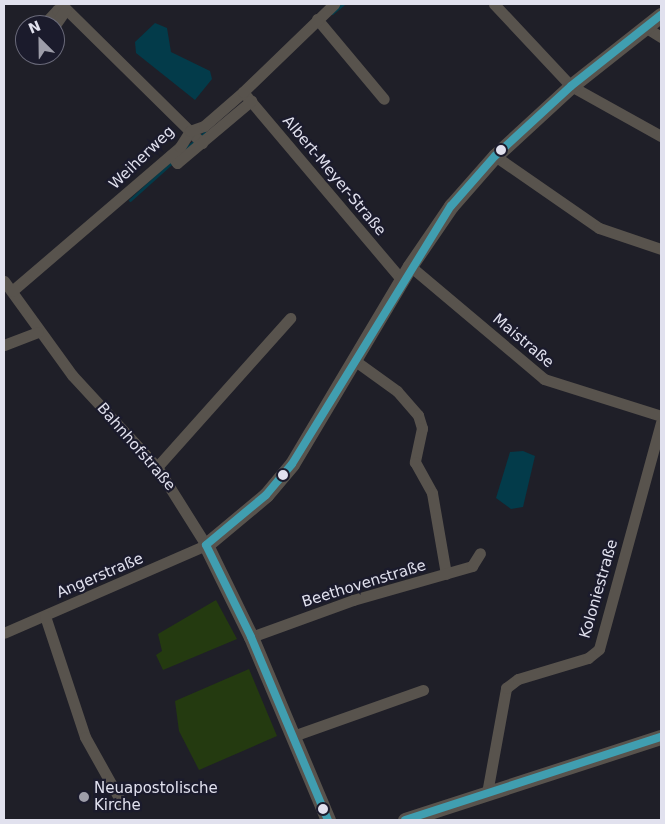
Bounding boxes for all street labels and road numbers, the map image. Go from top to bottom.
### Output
street label: Albert-Meyer-Straße [279,112,389,240]
street label: Weiherweg [106,123,178,193]
street label: Maistraße [489,310,557,372]
street label: Bahnhofstraße [93,400,179,494]
street label: Koloniestraße [576,537,622,641]
street label: Angerstraße [54,550,146,602]
street label: Beethovenstraße [300,557,428,611]

